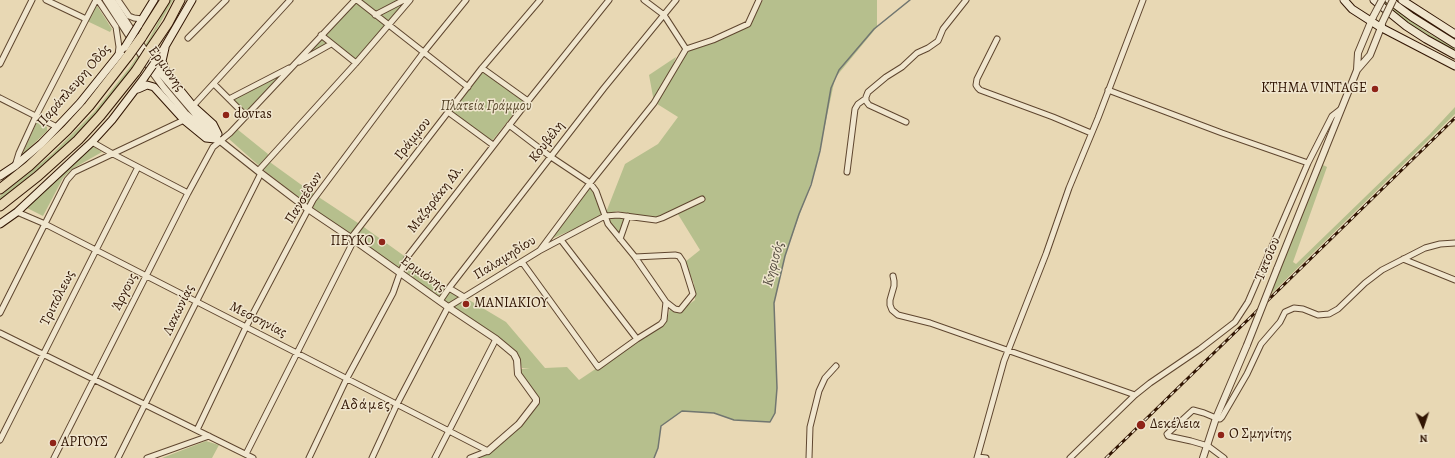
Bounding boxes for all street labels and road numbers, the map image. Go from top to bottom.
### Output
street label: Παράπλευρη Οδός [34,41,114,131]
street label: Ερμιόνης [144,43,188,95]
street label: Γράμμου [391,114,435,164]
street label: Κουβέλη [526,118,568,166]
street label: Μαζαράκη Αλ. [404,161,468,237]
street label: Πανσέδων [281,169,327,227]
street label: Παλαμηδίου [471,232,539,284]
street label: Τατοΐου [1252,235,1284,283]
street label: Ερμιόνης [397,252,449,296]
street label: Τριπόλεως [37,268,79,328]
street label: Άργους [108,270,142,314]
street label: Λακωνίας [160,282,198,338]
street label: Μεσσηνίας [227,298,289,342]

